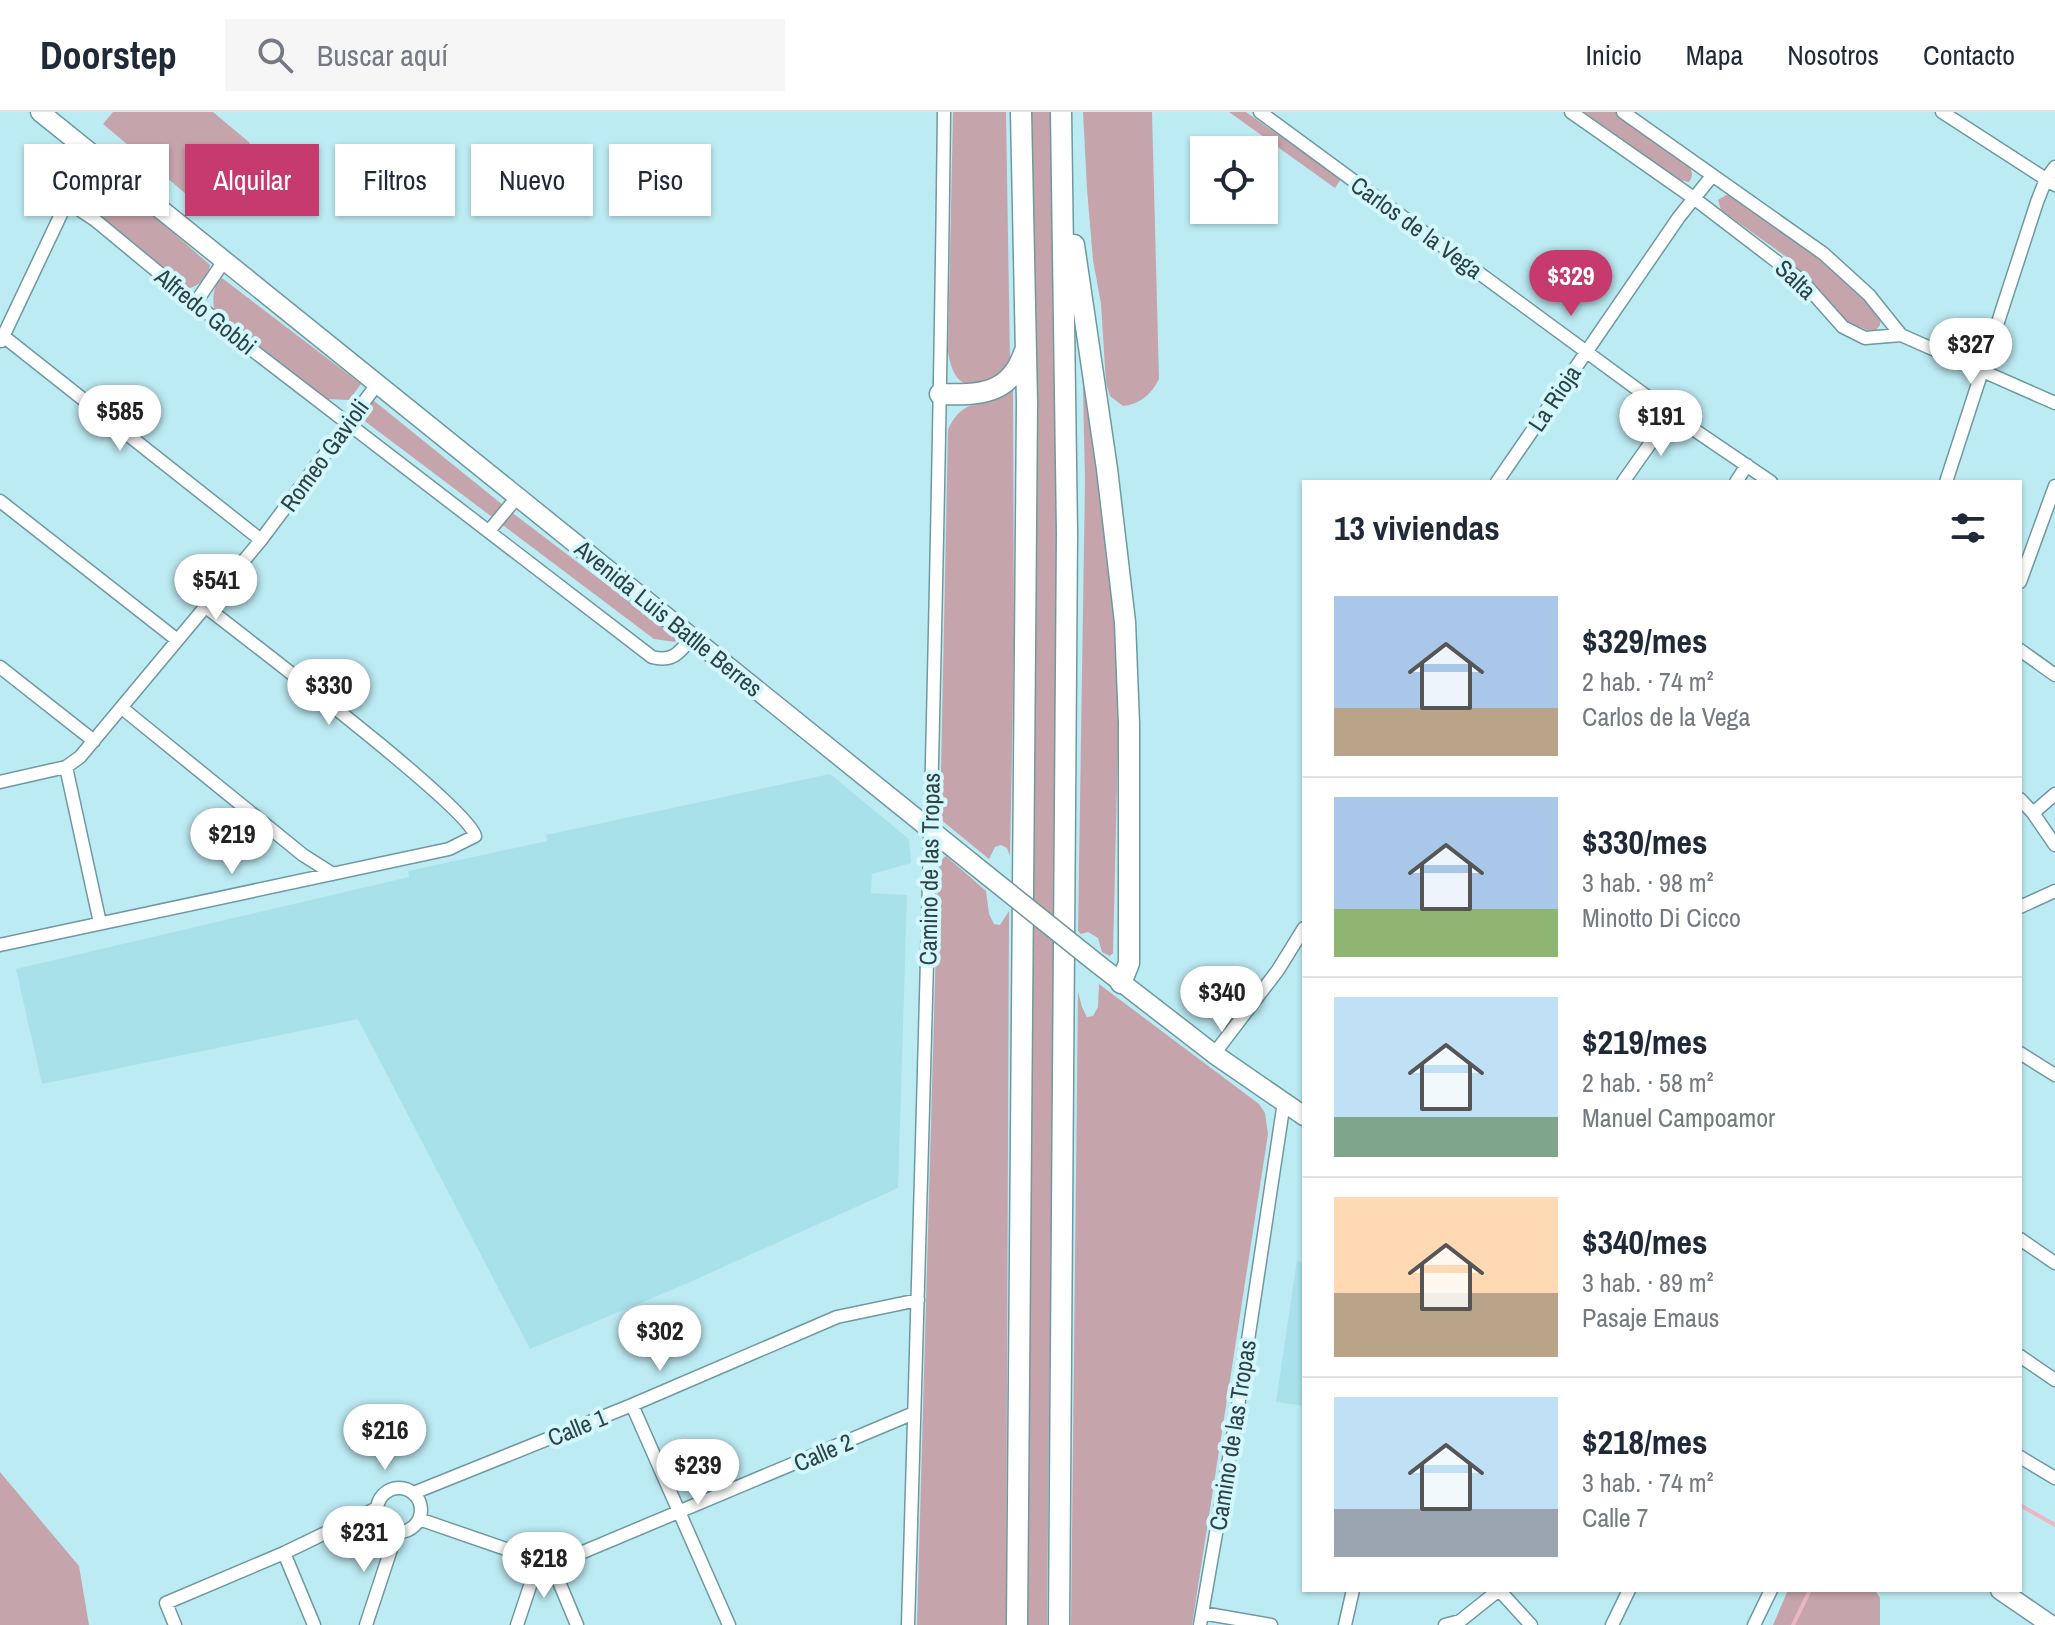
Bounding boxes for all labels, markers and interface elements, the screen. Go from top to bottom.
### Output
search box [225,19,785,91]
text: Doorstep [40,30,177,81]
icon: search [253,33,297,77]
text: Buscar aquí [317,35,448,75]
text: Inicio [1586,36,1642,74]
text: Mapa [1686,36,1743,74]
text: Nosotros [1787,36,1879,74]
text: Contacto [1923,36,2015,74]
map controls [1190,136,1278,224]
button: locate [1190,136,1278,224]
chip: Comprar [24,144,169,216]
chip: Alquilar [185,144,319,216]
chip: Filtros [335,144,455,216]
chip: Nuevo [471,144,593,216]
chip: Piso [609,144,711,216]
street label: Carlos de la Vega [1345,168,1489,286]
pin: $329 [1524,250,1618,318]
street label: Salta [1769,252,1823,306]
text: $329 [1547,258,1595,293]
street label: Alfredo Gobbi [148,260,263,362]
pin: $327 [1924,318,2018,386]
text: $327 [1947,326,1995,361]
street label: La Rioja [1520,359,1588,437]
pin: $585 [73,385,167,453]
pin: $191 [1614,390,1708,458]
street label: Romeo Gavioli [272,392,376,518]
text: $585 [96,393,144,428]
text: $191 [1637,398,1685,433]
text: 13 viviendas [1334,505,1500,551]
icon: filters [1946,506,1990,550]
street label: Avenida Luis Batlle Berres [568,532,769,704]
pin: $541 [169,554,263,622]
text: $541 [192,562,240,597]
text: $329/mes [1582,618,1708,664]
icon: home [1398,628,1494,724]
pin: $330 [282,659,376,727]
text: 2 hab. · 74 m² [1582,664,1714,699]
text: $330 [305,667,353,702]
text: Carlos de la Vega [1582,699,1750,734]
street label: Camino de las Tropas [911,772,947,966]
pin: $219 [185,808,279,876]
text: $219 [208,816,256,851]
text: $330/mes [1582,819,1708,865]
icon: home [1398,829,1494,925]
text: 3 hab. · 98 m² [1582,865,1714,900]
text: Minotto Di Cicco [1582,900,1741,935]
pin: $340 [1175,966,1269,1034]
text: $340 [1198,974,1246,1009]
text: $219/mes [1582,1019,1708,1065]
icon: home [1398,1029,1494,1125]
text: 2 hab. · 58 m² [1582,1065,1714,1100]
text: Manuel Campoamor [1582,1100,1775,1135]
text: $340/mes [1582,1219,1708,1265]
icon: home [1398,1229,1494,1325]
text: 3 hab. · 89 m² [1582,1265,1714,1300]
text: Pasaje Emaus [1582,1300,1719,1335]
pin: $302 [613,1305,707,1373]
text: $302 [636,1313,684,1348]
street label: Camino de las Tropas [1201,1337,1263,1533]
street label: Calle 1 [543,1401,611,1453]
pin: $216 [338,1404,432,1472]
text: $216 [361,1412,409,1447]
text: $218/mes [1582,1419,1708,1465]
street label: Calle 2 [789,1425,857,1479]
icon: home [1398,1429,1494,1525]
pin: $239 [651,1439,745,1507]
text: $239 [674,1447,722,1482]
text: 3 hab. · 74 m² [1582,1465,1714,1500]
text: Calle 7 [1582,1500,1648,1535]
pin: $231 [317,1506,411,1574]
text: $231 [340,1514,388,1549]
pin: $218 [497,1532,591,1600]
text: $218 [520,1540,568,1575]

